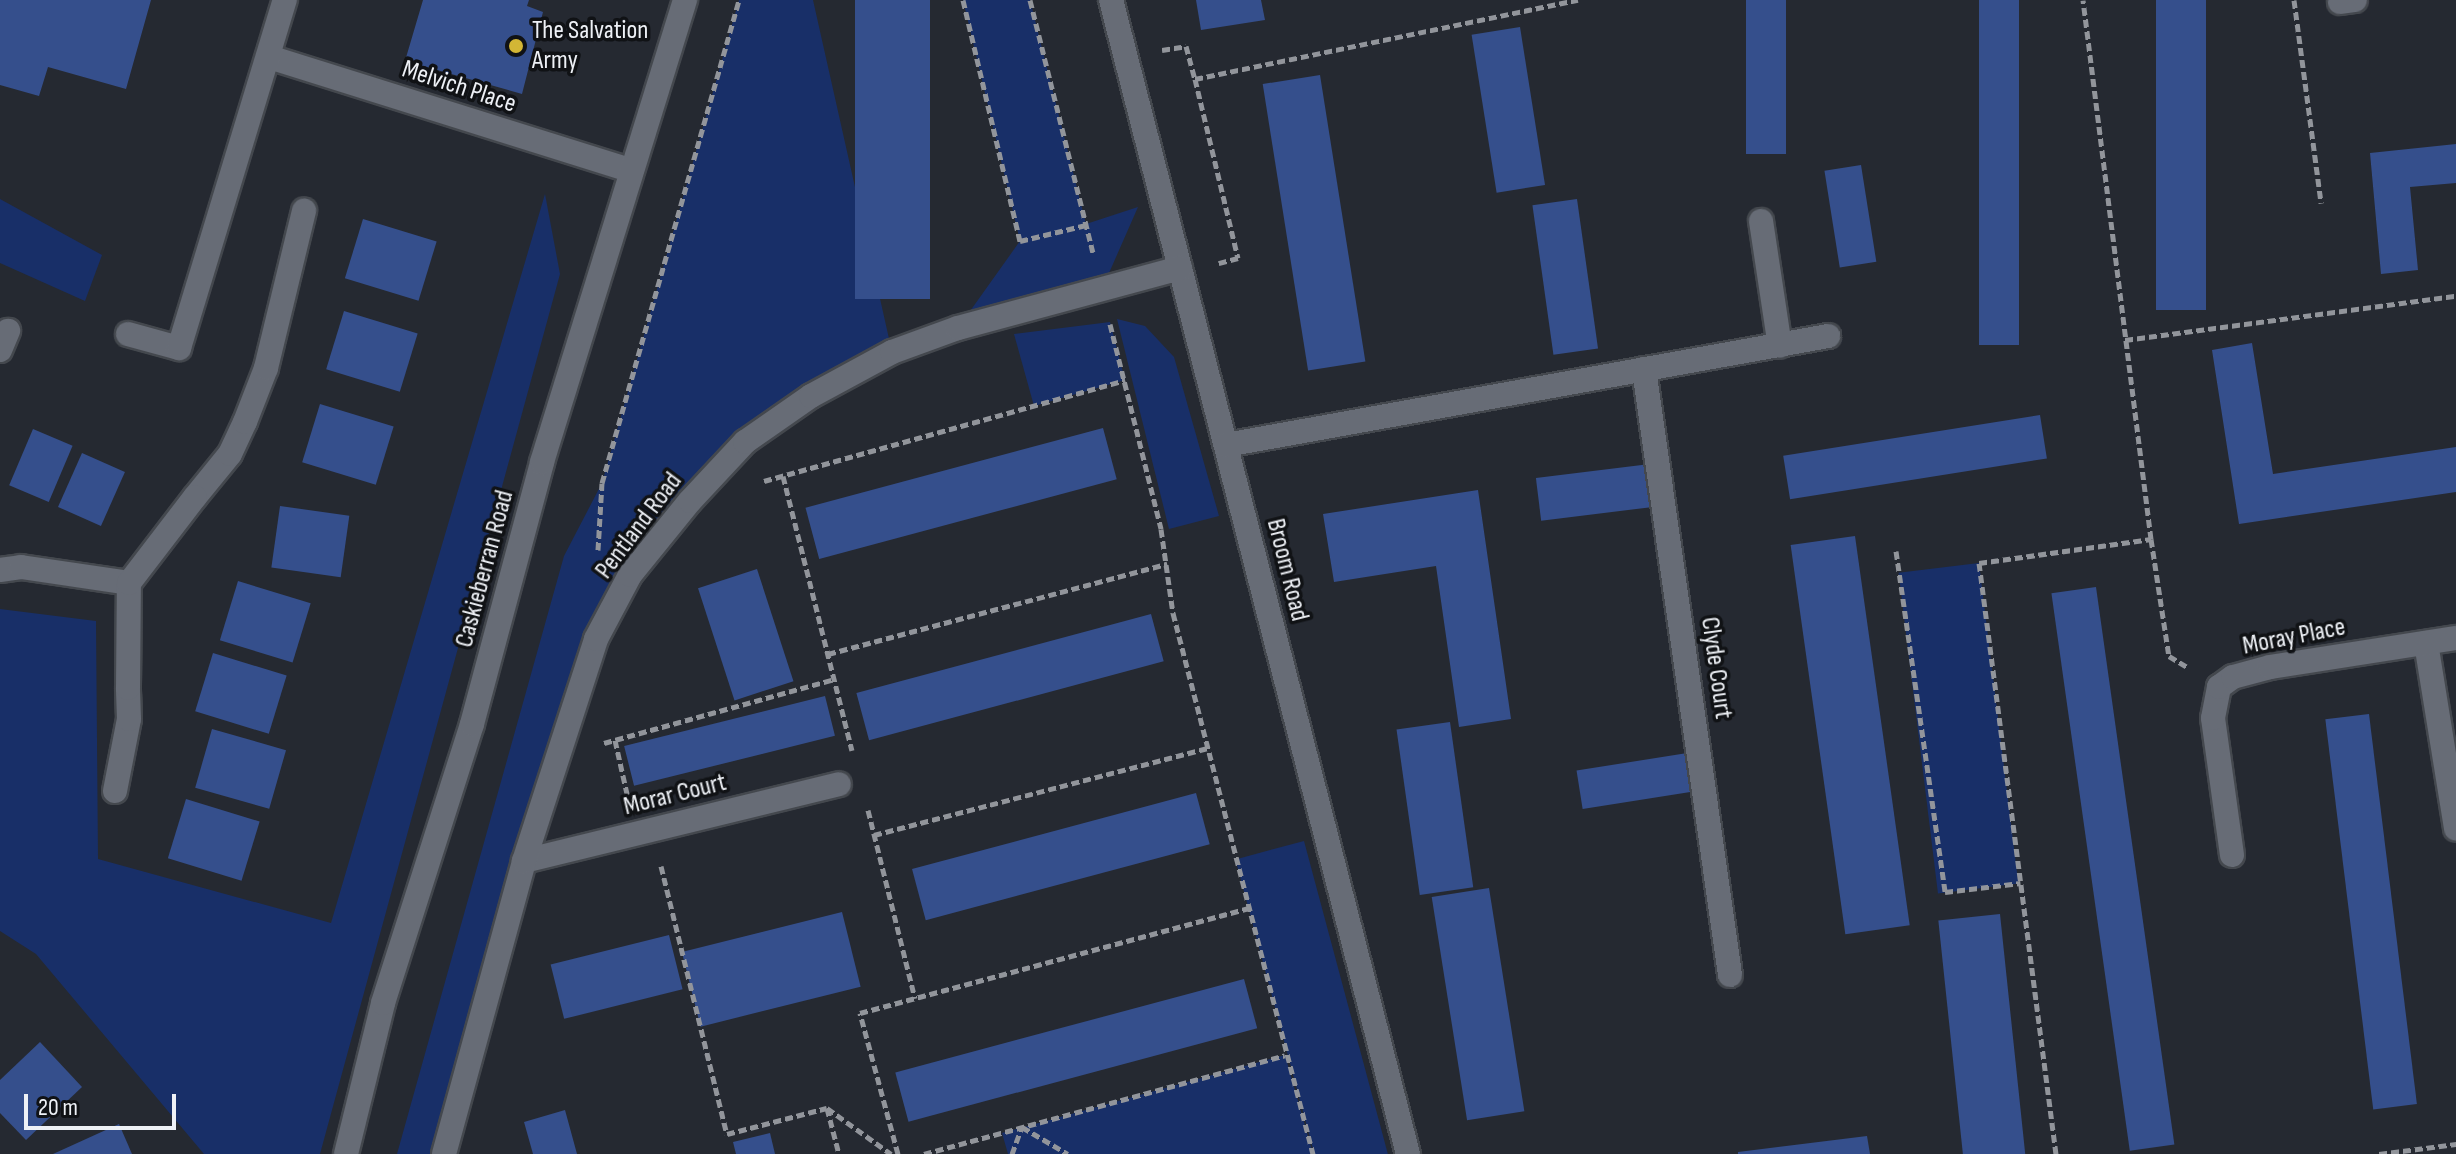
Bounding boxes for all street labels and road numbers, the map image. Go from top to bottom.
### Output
street label: Melvich Place [398,54,520,120]
street label: Pentland Road [589,467,689,585]
street label: Caskieberran Road [449,487,521,651]
street label: Broom Road [1259,516,1315,624]
street label: Moray Place [2240,612,2348,662]
street label: Clyde Court [1693,615,1739,721]
street label: Morar Court [620,767,730,823]

